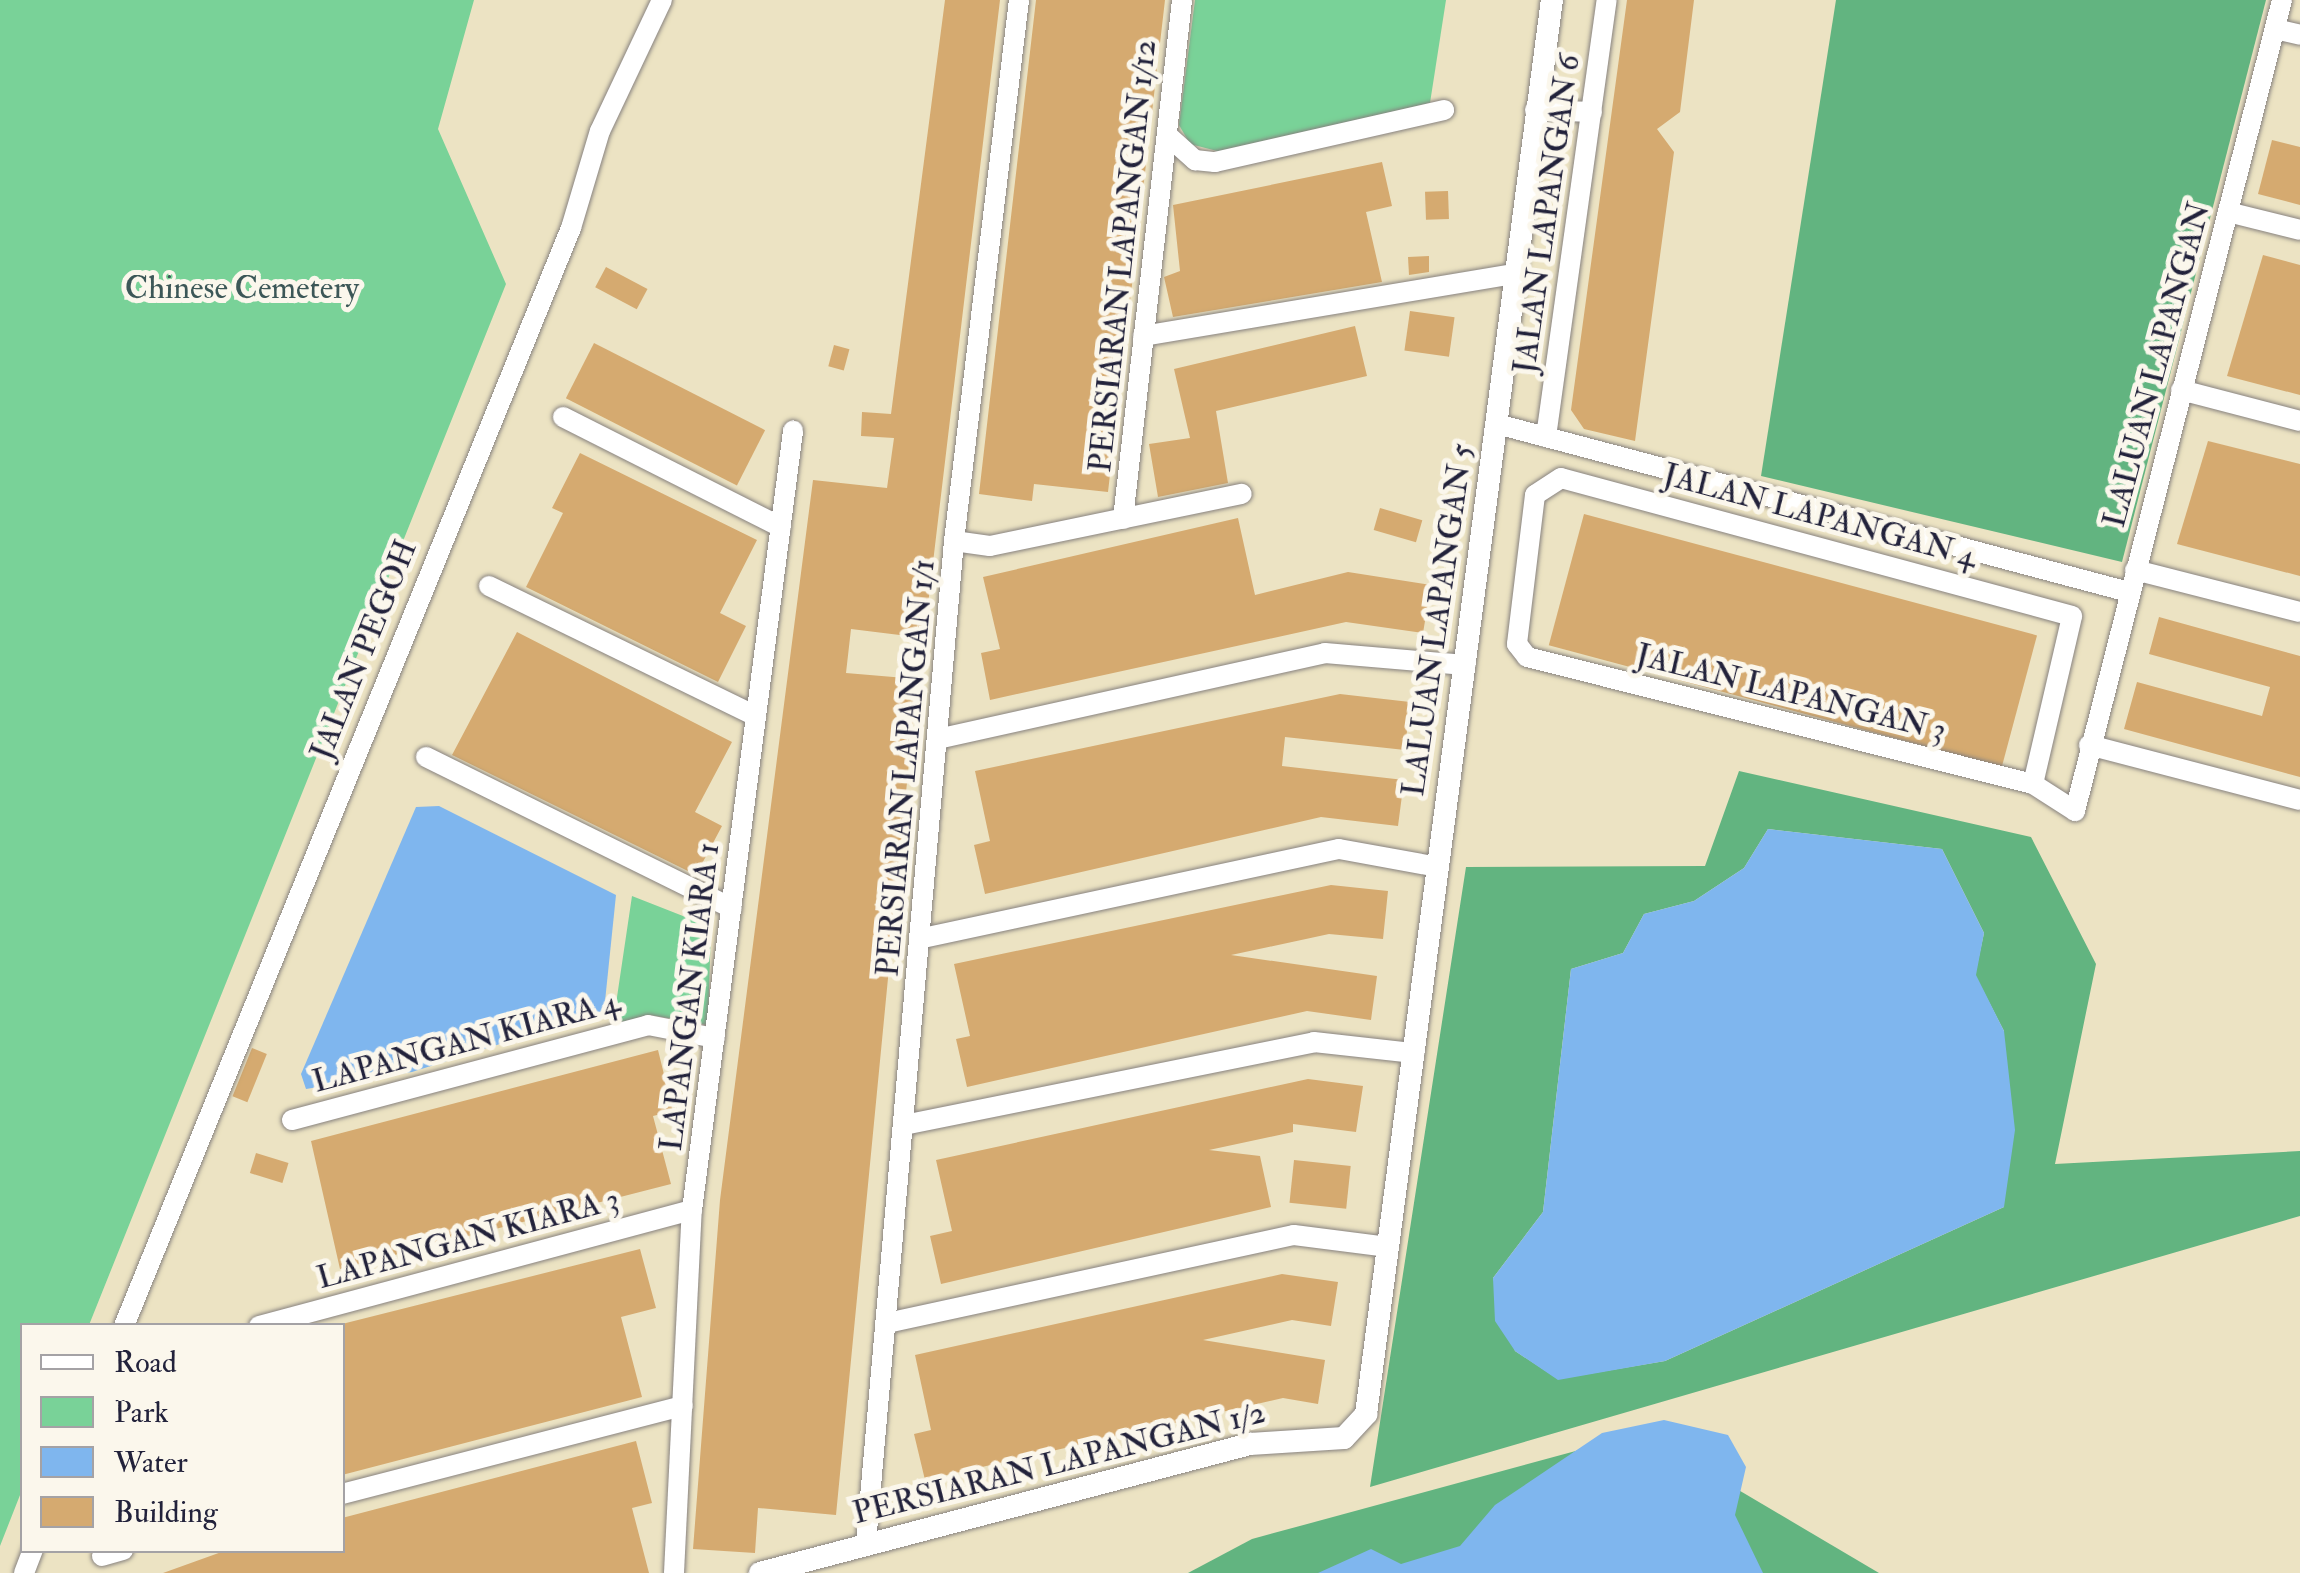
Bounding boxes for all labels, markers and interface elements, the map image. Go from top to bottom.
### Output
street label: PERSIARAN LAPANGAN 1/12 [1081,38,1165,474]
street label: JALAN LAPANGAN 6 [1506,52,1588,376]
street label: LALUAN LAPANGAN [2095,198,2219,532]
park label: Chinese Cemetery [125,269,359,307]
street label: LALUAN LAPANGAN 5 [1394,441,1482,799]
street label: JALAN LAPANGAN 4 [1659,456,1981,576]
street label: JALAN PEGOH [302,535,426,765]
street label: PERSIARAN LAPANGAN 1/1 [869,558,943,978]
street label: JALAN LAPANGAN 3 [1632,636,1950,750]
street label: LAPANGAN KIARA 1 [652,841,728,1153]
street label: LAPANGAN KIARA 4 [308,983,624,1101]
street label: LAPANGAN KIARA 3 [313,1180,623,1298]
legend [20,1323,345,1553]
text: Road [114,1344,177,1381]
street label: PERSIARAN LAPANGAN 1/2 [849,1393,1269,1533]
text: Park [114,1394,169,1431]
text: Water [114,1444,188,1481]
text: Building [114,1494,218,1531]

